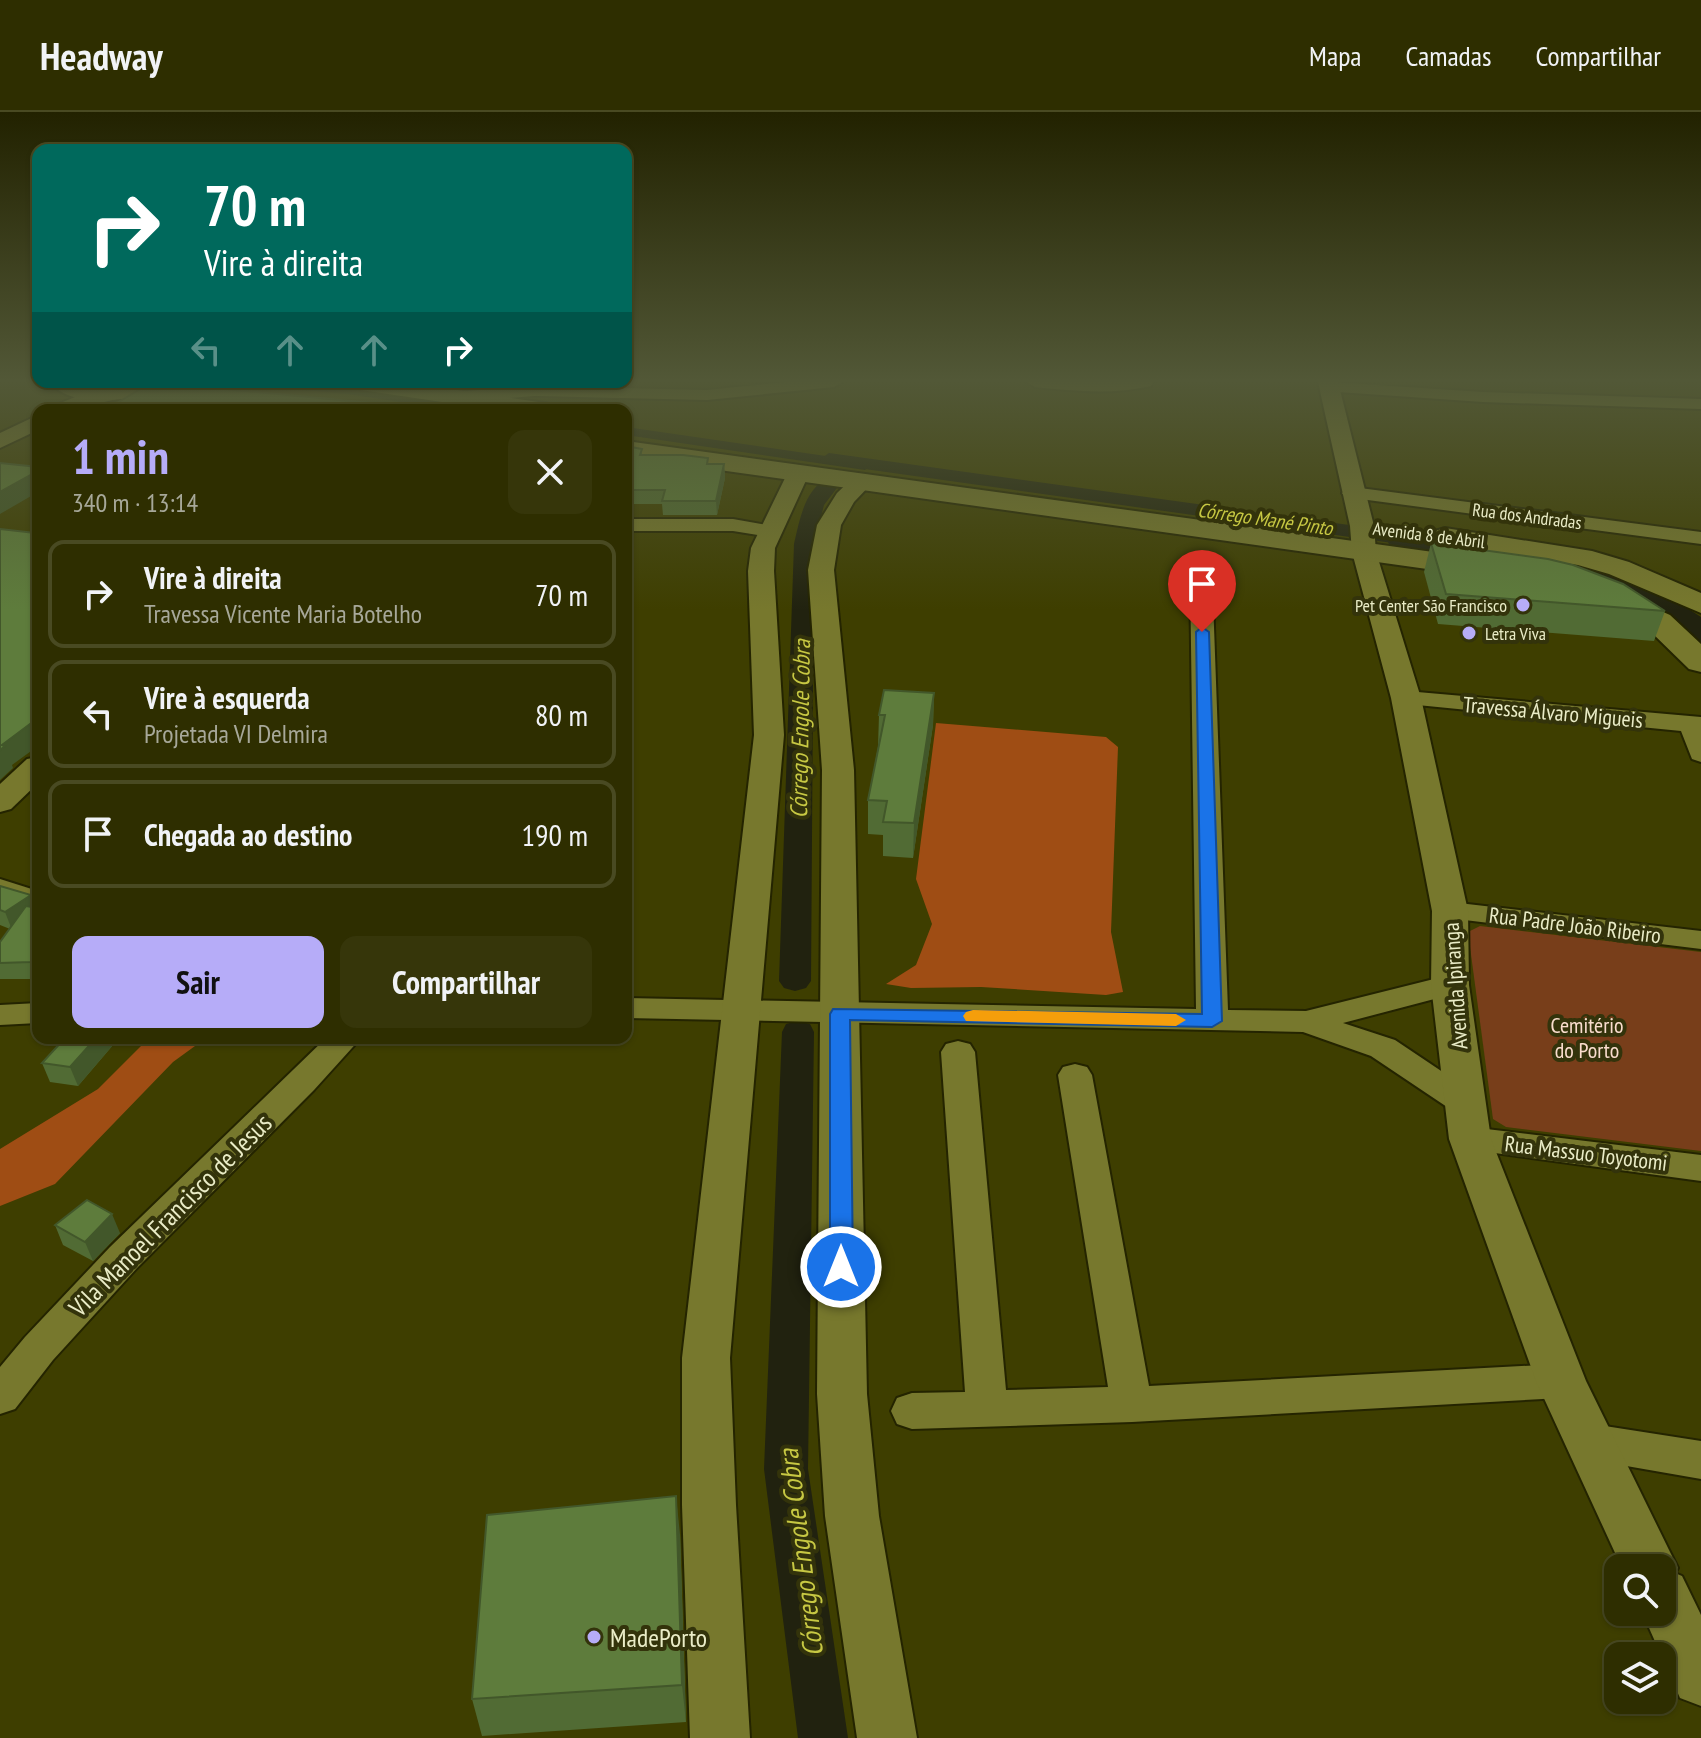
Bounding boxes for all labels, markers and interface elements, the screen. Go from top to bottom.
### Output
text: Headway [40,31,163,80]
text: Mapa [1309,37,1362,74]
text: Camadas [1406,37,1491,74]
text: Compartilhar [1535,37,1661,74]
text: 70 m [204,169,306,241]
icon: right [72,176,176,280]
text: Vire à direita [204,239,363,286]
icon: left [184,328,228,372]
icon: ahead [268,328,312,372]
icon: ahead [352,328,396,372]
icon: right [436,328,480,372]
text: 1 min [72,425,169,487]
button: close [508,430,592,514]
text: 340 m · 13:14 [72,486,198,519]
water label: Córrego Mané Pinto [1196,497,1335,542]
street label: Rua dos Andradas [1471,498,1583,534]
street label: Avenida 8 de Abril [1372,517,1487,553]
pin [1168,550,1236,632]
text: Vire à direita [144,558,282,597]
icon: arrive [1180,562,1224,606]
icon: right [76,572,120,616]
text: 70 m [535,575,588,614]
place label: Pet Center São Francisco [1355,594,1507,617]
marker: Pet Center São Francisco [1514,596,1532,614]
text: Travessa Vicente Maria Botelho [144,597,422,630]
place label: Letra Viva [1485,622,1546,645]
marker: Letra Viva [1460,624,1478,642]
water label: Córrego Engole Cobra [783,638,817,819]
text: Vire à esquerda [144,678,310,717]
street label: Travessa Álvaro Migueis [1462,690,1644,734]
icon: left [76,692,120,736]
text: 80 m [535,695,588,734]
text: Projetada VI Delmira [144,717,328,750]
icon: arrive [76,812,120,856]
text: Chegada ao destino [144,815,352,854]
text: 190 m [522,815,588,854]
street label: Rua Padre João Ribeiro [1487,901,1663,949]
street label: Avenida Ipiranga [1437,922,1473,1050]
button: Sair [72,936,324,1028]
button: Compartilhar [340,936,592,1028]
park label: Cemitério do Porto [1551,1011,1623,1064]
street label: Vila Manoel Francisco de Jesus [61,1107,278,1324]
street label: Rua Massuo Toyotomi [1503,1129,1669,1177]
position arrow [799,1225,883,1309]
water label: Córrego Engole Cobra [769,1445,831,1659]
map controls [1604,1554,1676,1714]
button: search [1604,1554,1676,1626]
place label: MadePorto [610,1621,707,1654]
marker: MadePorto [585,1628,603,1646]
button: layers [1604,1642,1676,1714]

